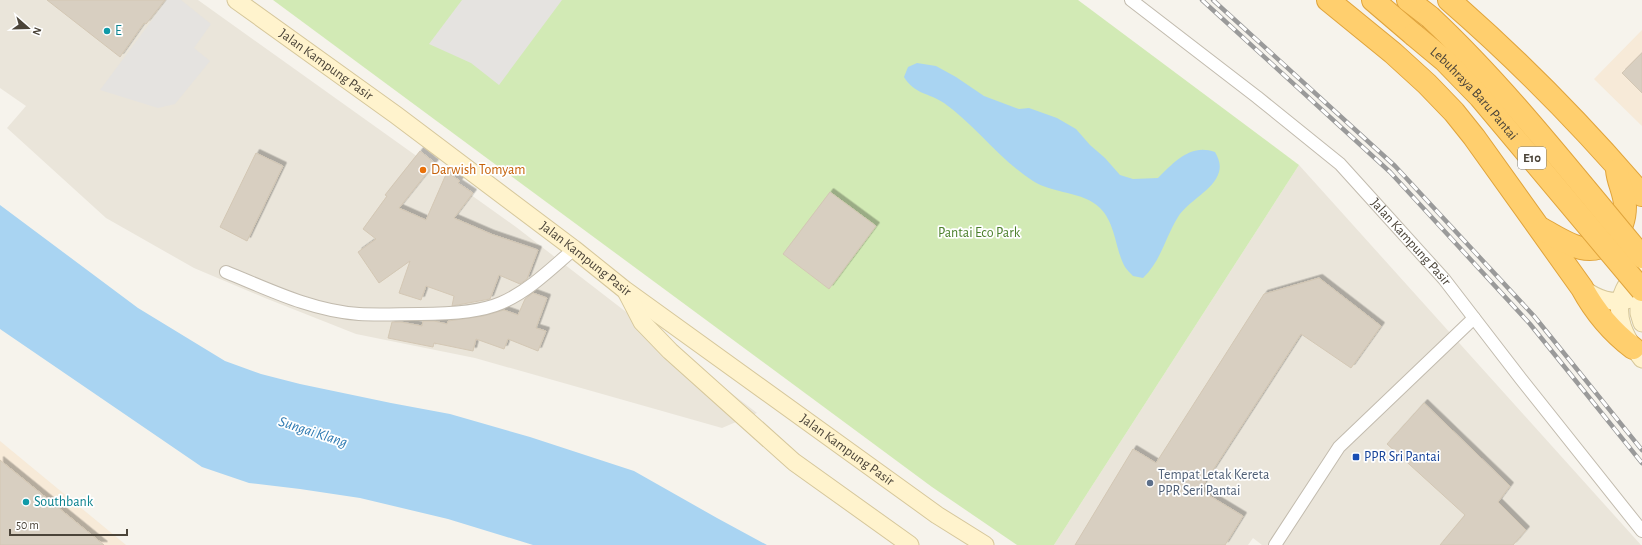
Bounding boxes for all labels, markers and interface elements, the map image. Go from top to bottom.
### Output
north arrow [8,8,48,48]
place label: E [115,24,122,38]
text: N [30,26,43,37]
marker: E [102,26,112,36]
street label: Jalan Kampung Pasir [277,26,376,103]
street label: Lebuhraya Baru Pantai [1427,45,1520,143]
road number: E10 [1518,147,1546,169]
place label: Darwish Tomyam [431,163,526,177]
marker: Darwish Tomyam [418,165,428,175]
street label: Jalan Kampung Pasir [1368,196,1454,289]
street label: Jalan Kampung Pasir [537,219,634,299]
park label: Pantai Eco Park [938,226,1021,240]
street label: Jalan Kampung Pasir [798,412,897,489]
water label: Sungai Klang [277,414,349,450]
place label: PPR Sri Pantai [1364,450,1440,464]
marker: PPR Sri Pantai [1351,452,1361,462]
place label: Tempat Letak Kereta PPR Seri Pantai [1158,468,1270,498]
marker: Tempat Letak Kereta PPR Seri Pantai [1145,478,1155,488]
place label: Southbank [34,495,94,509]
marker: Southbank [21,497,31,507]
scale bar [10,511,127,537]
text: 50 m [16,519,39,531]

